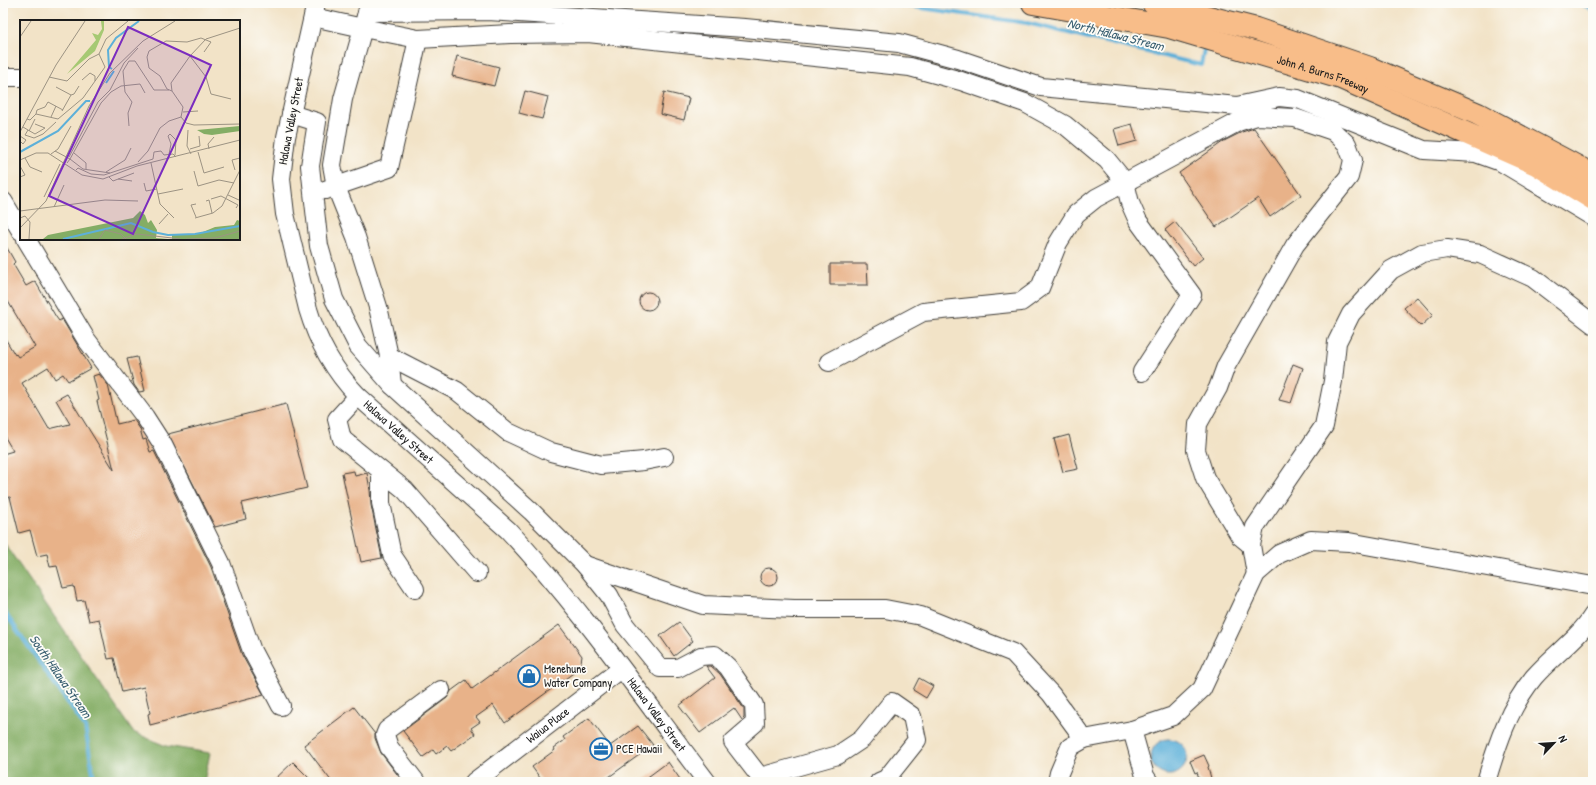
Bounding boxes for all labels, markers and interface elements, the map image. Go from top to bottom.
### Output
water label: North Hālawa Stream [1066,13,1167,55]
inset map [20,20,240,240]
street label: John A. Burns Freeway [1275,50,1372,97]
street label: Halawa Valley Street [274,75,307,166]
street label: Halawa Valley Street [360,396,438,468]
water label: South Hālawa Stream [26,631,97,722]
place label: Menehune Water Company [544,660,612,691]
shop icon: Menehune Water Company [516,663,542,689]
street label: Halawa Valley Street [624,674,691,756]
street label: Waiua Place [522,703,573,747]
north arrow [1534,723,1574,763]
text: N [1555,733,1571,745]
office icon: PCE Hawaii [588,736,614,762]
place label: PCE Hawaii [616,740,662,757]

